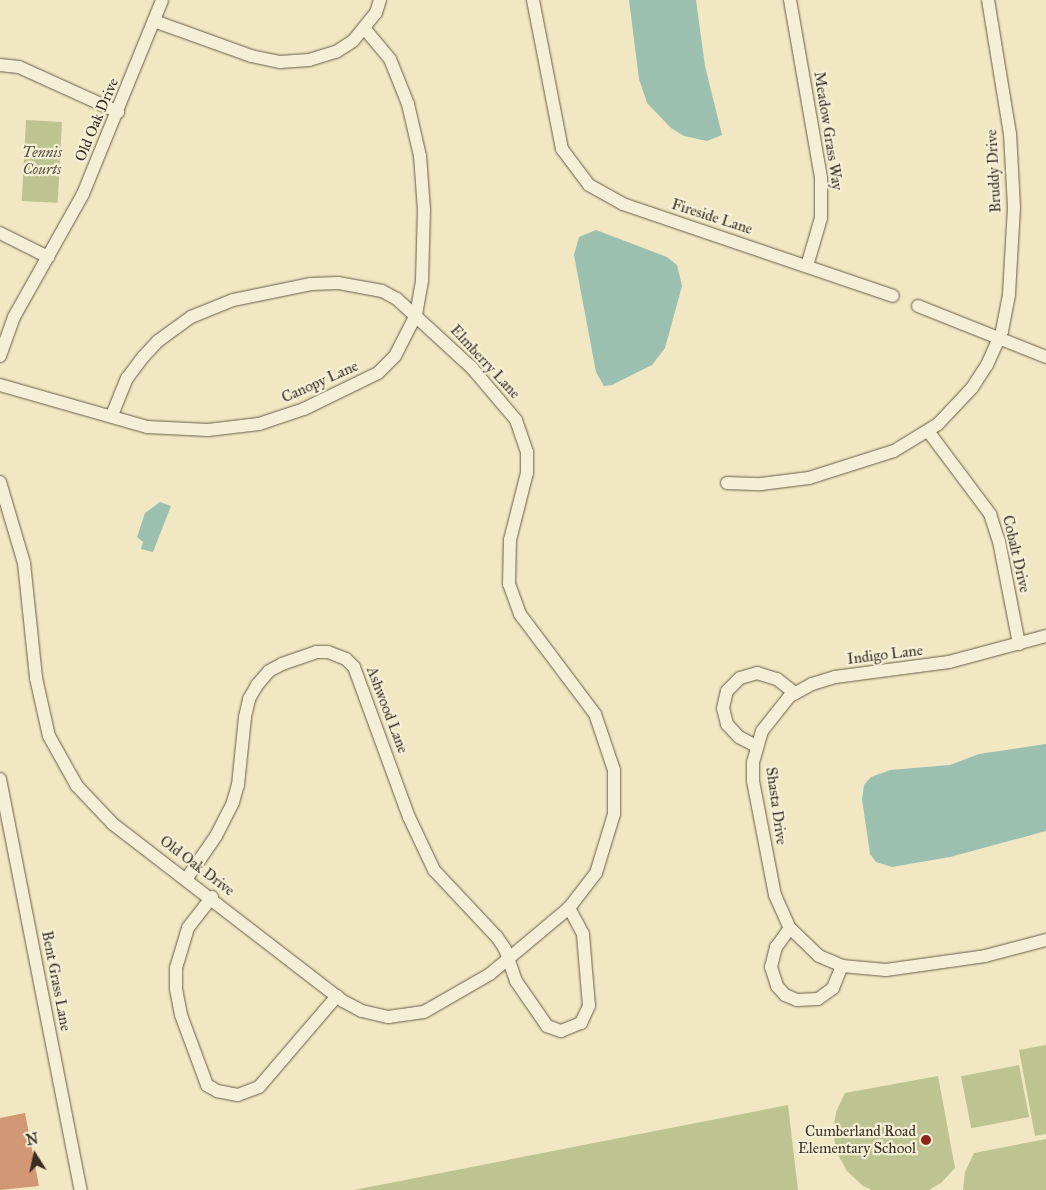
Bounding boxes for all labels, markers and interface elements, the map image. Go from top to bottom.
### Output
street label: Meadow Grass Way [810,70,846,192]
street label: Old Oak Drive [71,76,123,164]
street label: Bruddy Drive [983,129,1005,213]
park label: Tennis Courts [22,143,62,178]
street label: Fireside Lane [669,195,755,239]
street label: Elmberry Lane [446,321,524,403]
street label: Canopy Lane [279,357,361,407]
street label: Cobalt Drive [998,514,1034,594]
street label: Indigo Lane [846,641,924,669]
street label: Ashwood Lane [362,664,412,756]
street label: Shasta Drive [762,766,790,846]
street label: Old Oak Drive [156,832,238,900]
street label: Bent Grass Lane [37,929,75,1033]
place label: Cumberland Road Elementary School [798,1122,916,1157]
north arrow [10,1130,60,1180]
text: N [25,1130,40,1149]
marker: Cumberland Road Elementary School [920,1134,932,1146]

